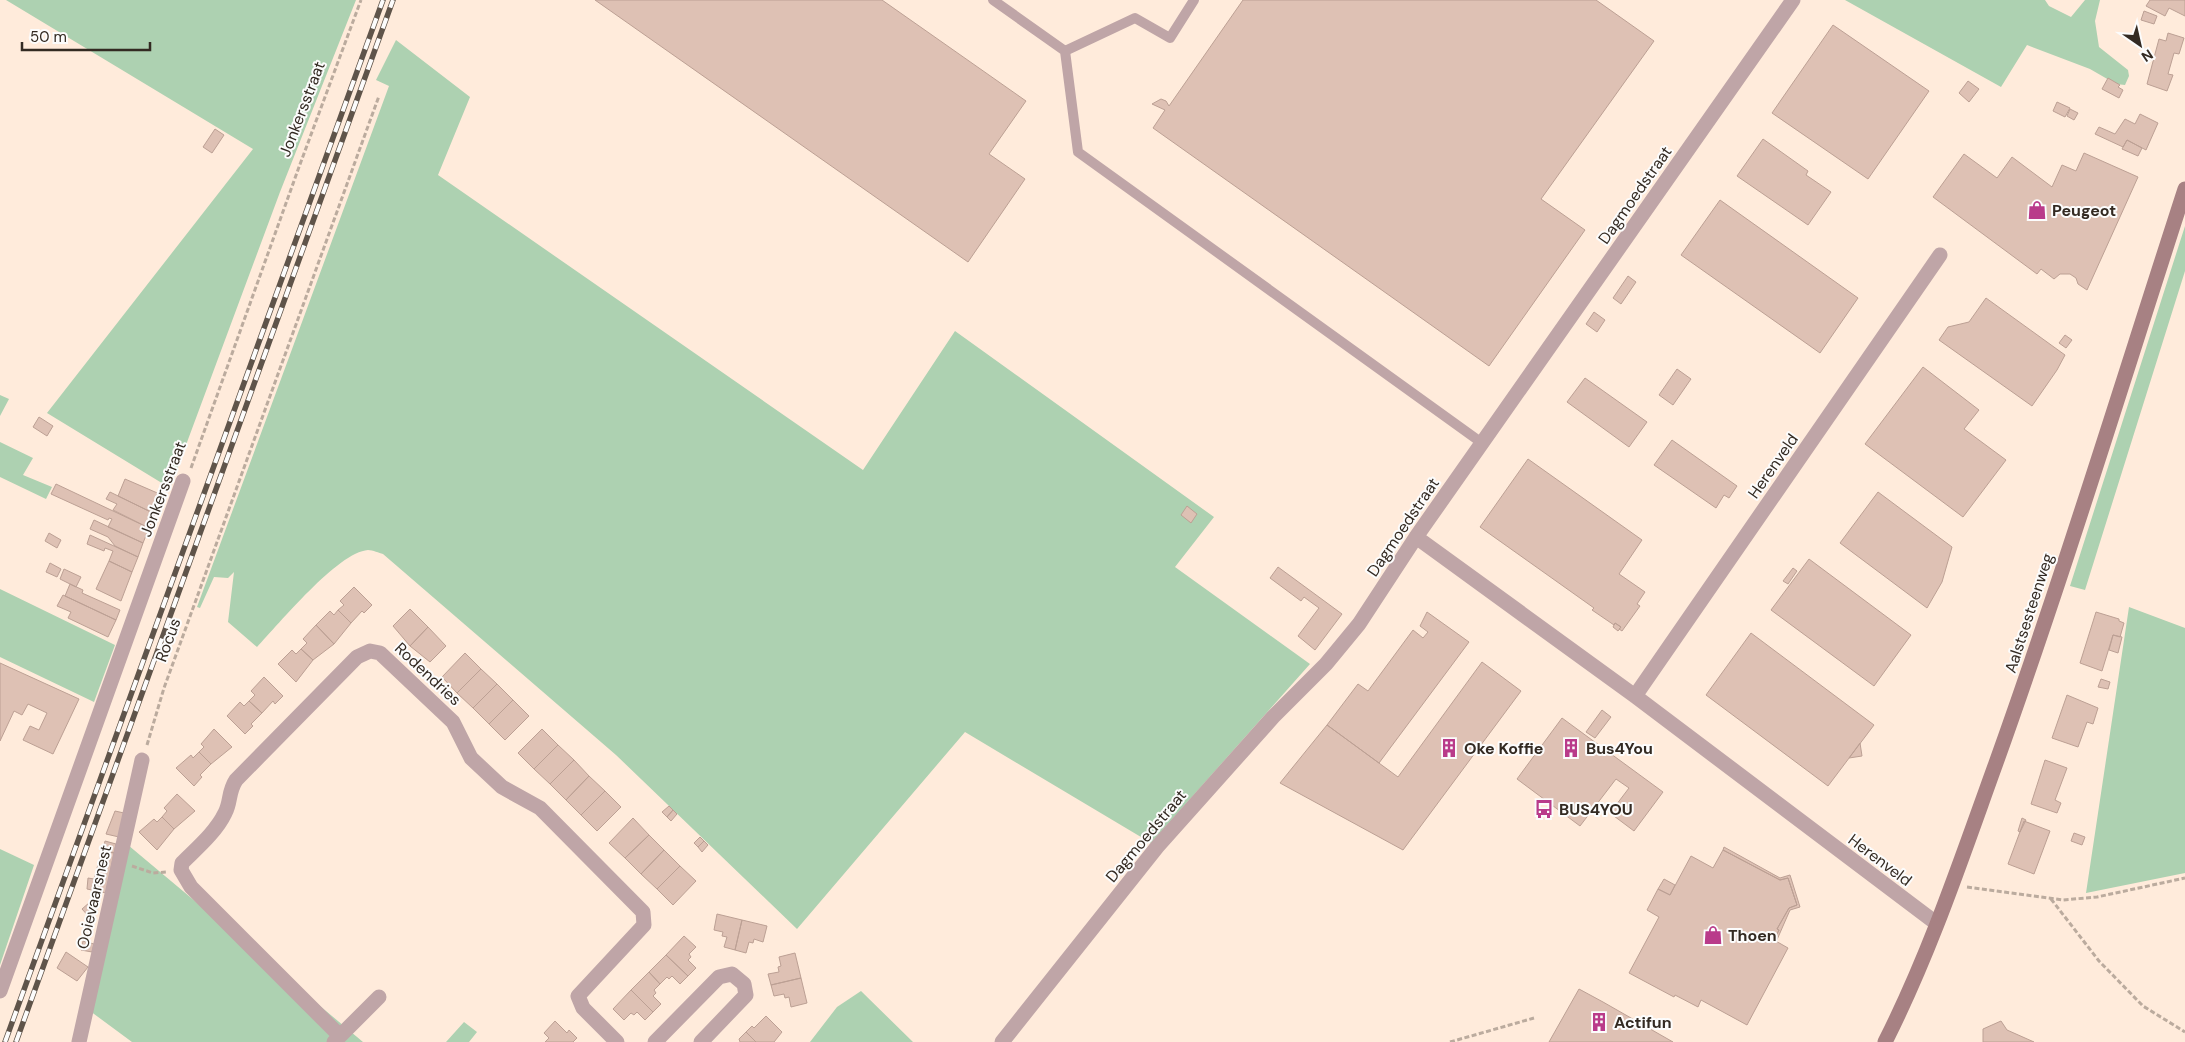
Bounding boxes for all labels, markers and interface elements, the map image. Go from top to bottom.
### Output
scale bar [22,20,150,52]
north arrow [2115,20,2165,70]
text: 50 m [30,27,67,47]
text: N [2138,45,2157,66]
street label: Jonkersstraat [274,58,330,160]
street label: Dagmoedstraat [1593,142,1677,248]
shop icon: Peugeot [2026,199,2048,221]
place label: Peugeot [2052,200,2116,221]
street label: Herenveld [1743,429,1803,503]
street label: Jonkersstraat [135,438,191,540]
street label: Dagmoedstraat [1362,474,1444,580]
street label: Aalstsesteenweg [2000,550,2058,675]
street label: Rocus [150,615,186,665]
street label: Rodendries [390,638,466,710]
building icon: Oke Koffie [1438,737,1460,759]
building icon: Bus4You [1560,737,1582,759]
place label: Oke Koffie [1464,738,1543,759]
place label: Bus4You [1586,738,1653,759]
street label: Dagmoedstraat [1101,785,1191,887]
bus stop icon: BUS4YOU [1533,798,1555,820]
place label: BUS4YOU [1559,799,1633,820]
street label: Herenveld [1844,829,1916,891]
street label: Ooievaarsnest [72,843,116,951]
shop icon: Thoen [1702,924,1724,946]
place label: Thoen [1728,925,1777,946]
building icon: Actifun [1588,1011,1610,1033]
place label: Actifun [1614,1012,1672,1033]

